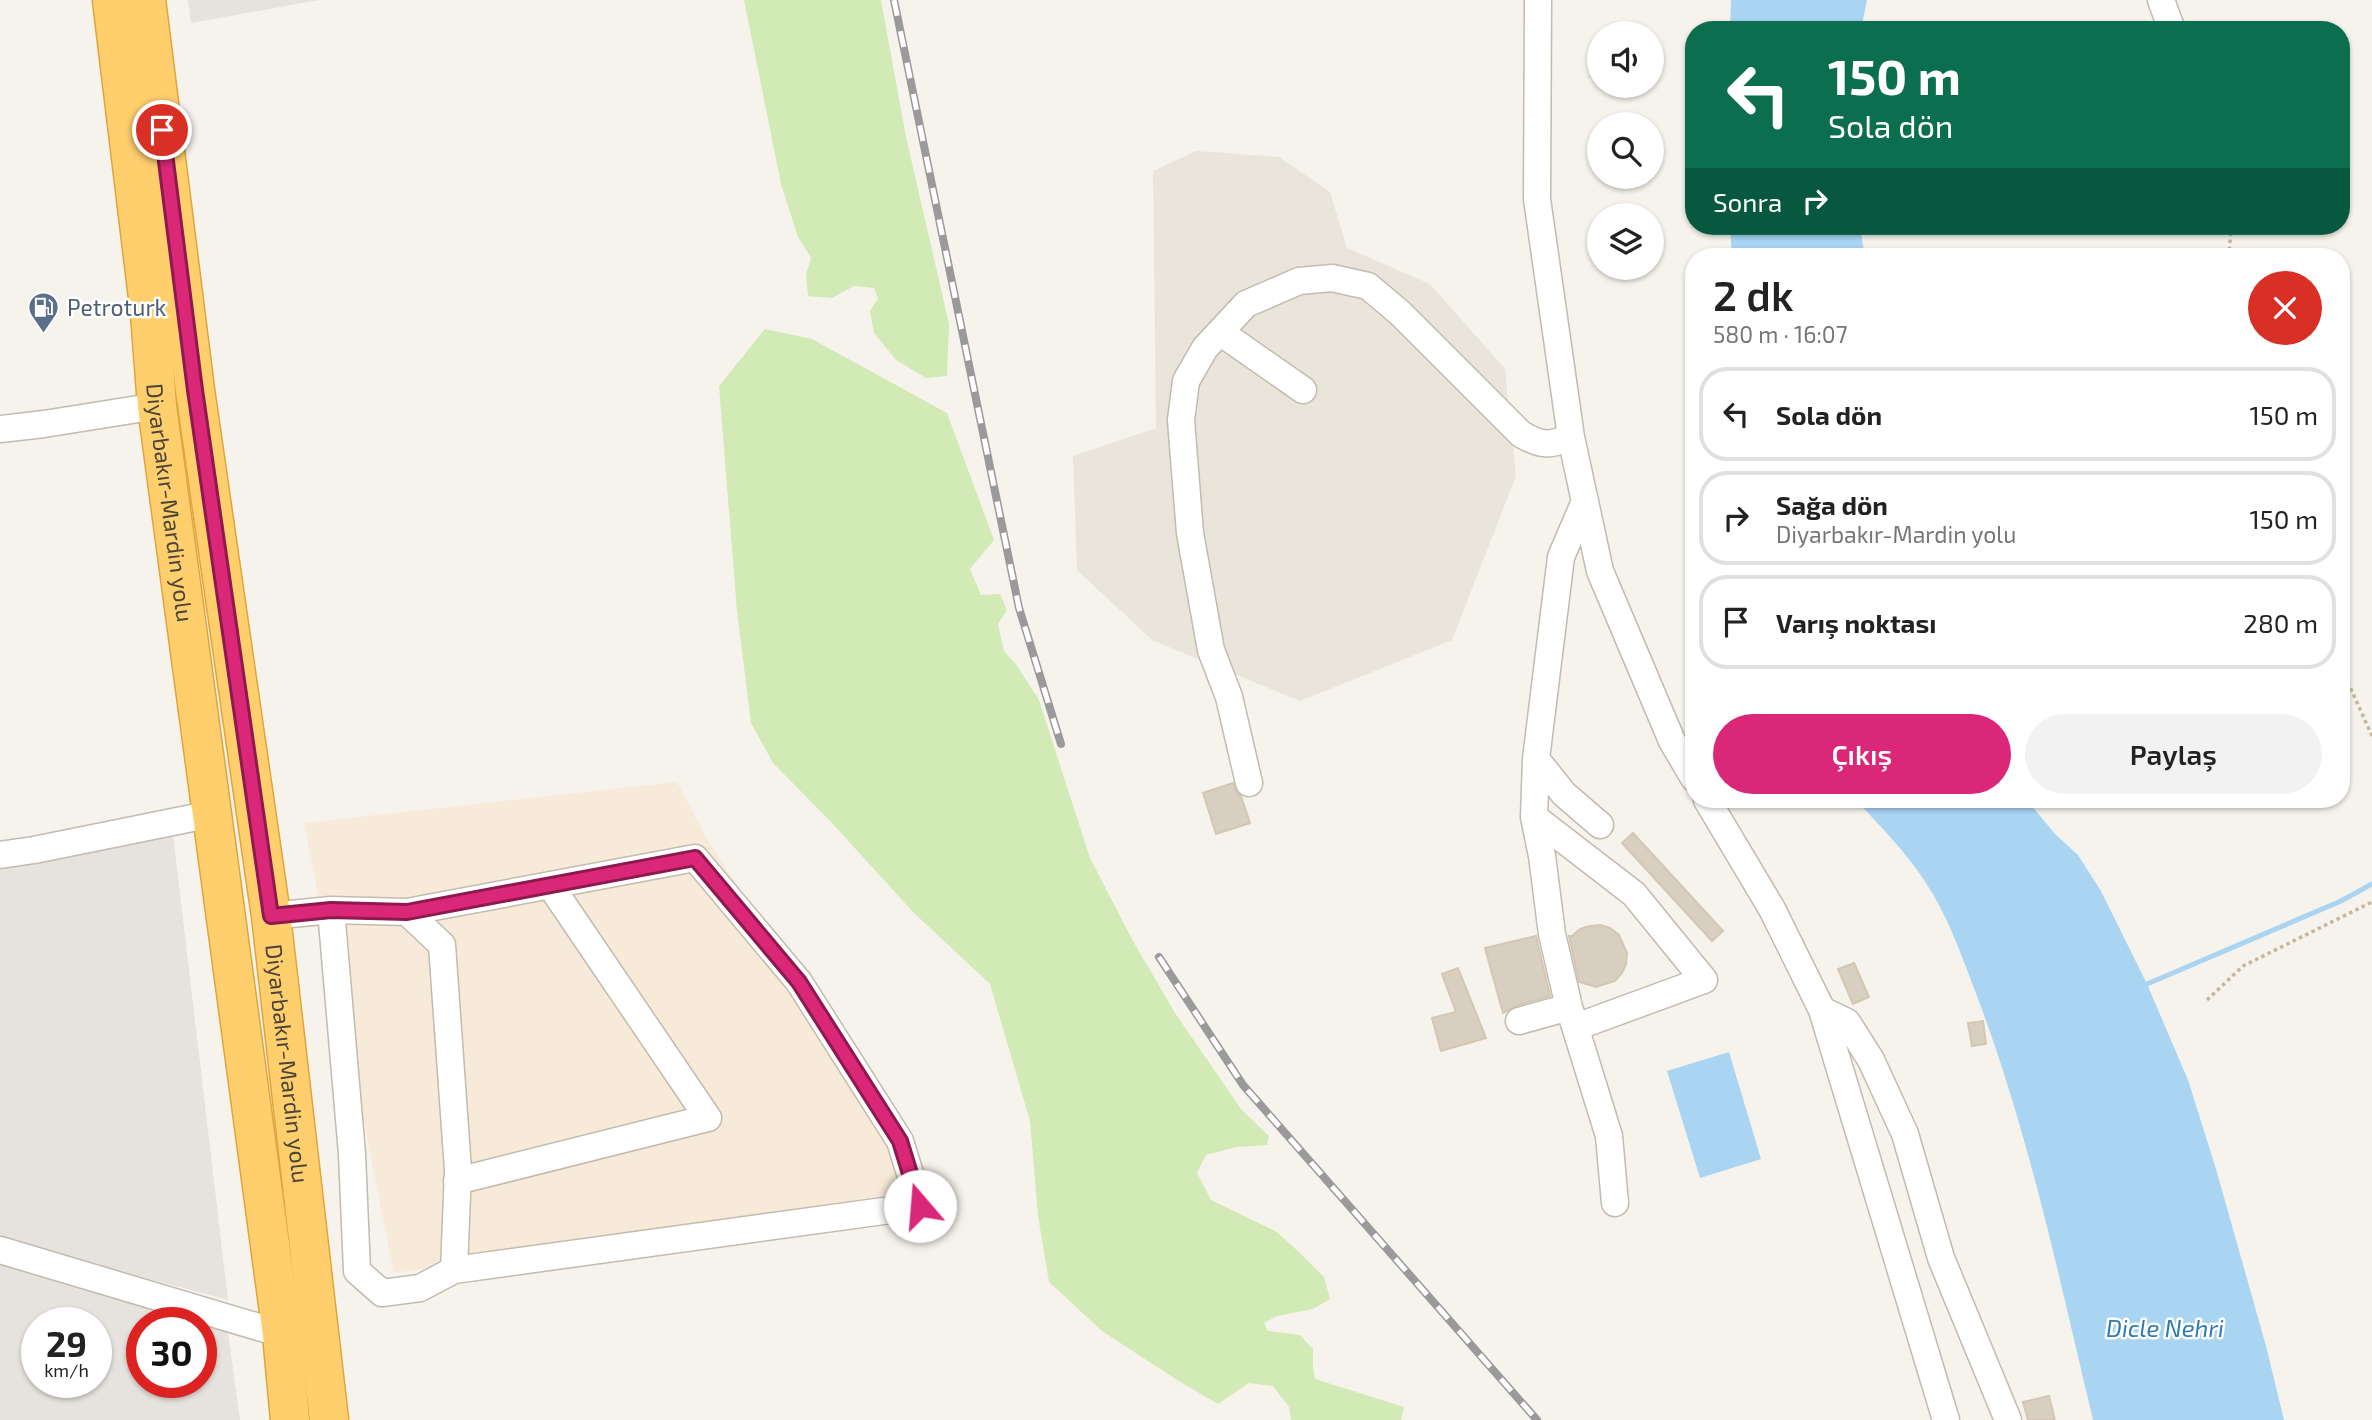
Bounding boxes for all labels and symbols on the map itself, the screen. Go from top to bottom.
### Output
pin [132,100,192,160]
fuel station icon: Petroturk [27,290,61,334]
place label: Petroturk [67,293,167,321]
street label: Diyarbakır-Mardin yolu [141,382,200,624]
street label: Diyarbakır-Mardin yolu [260,942,316,1185]
position arrow [883,1169,957,1243]
speed limit sign: 30 [126,1307,217,1398]
water label: Dicle Nehri [2106,1313,2224,1342]

